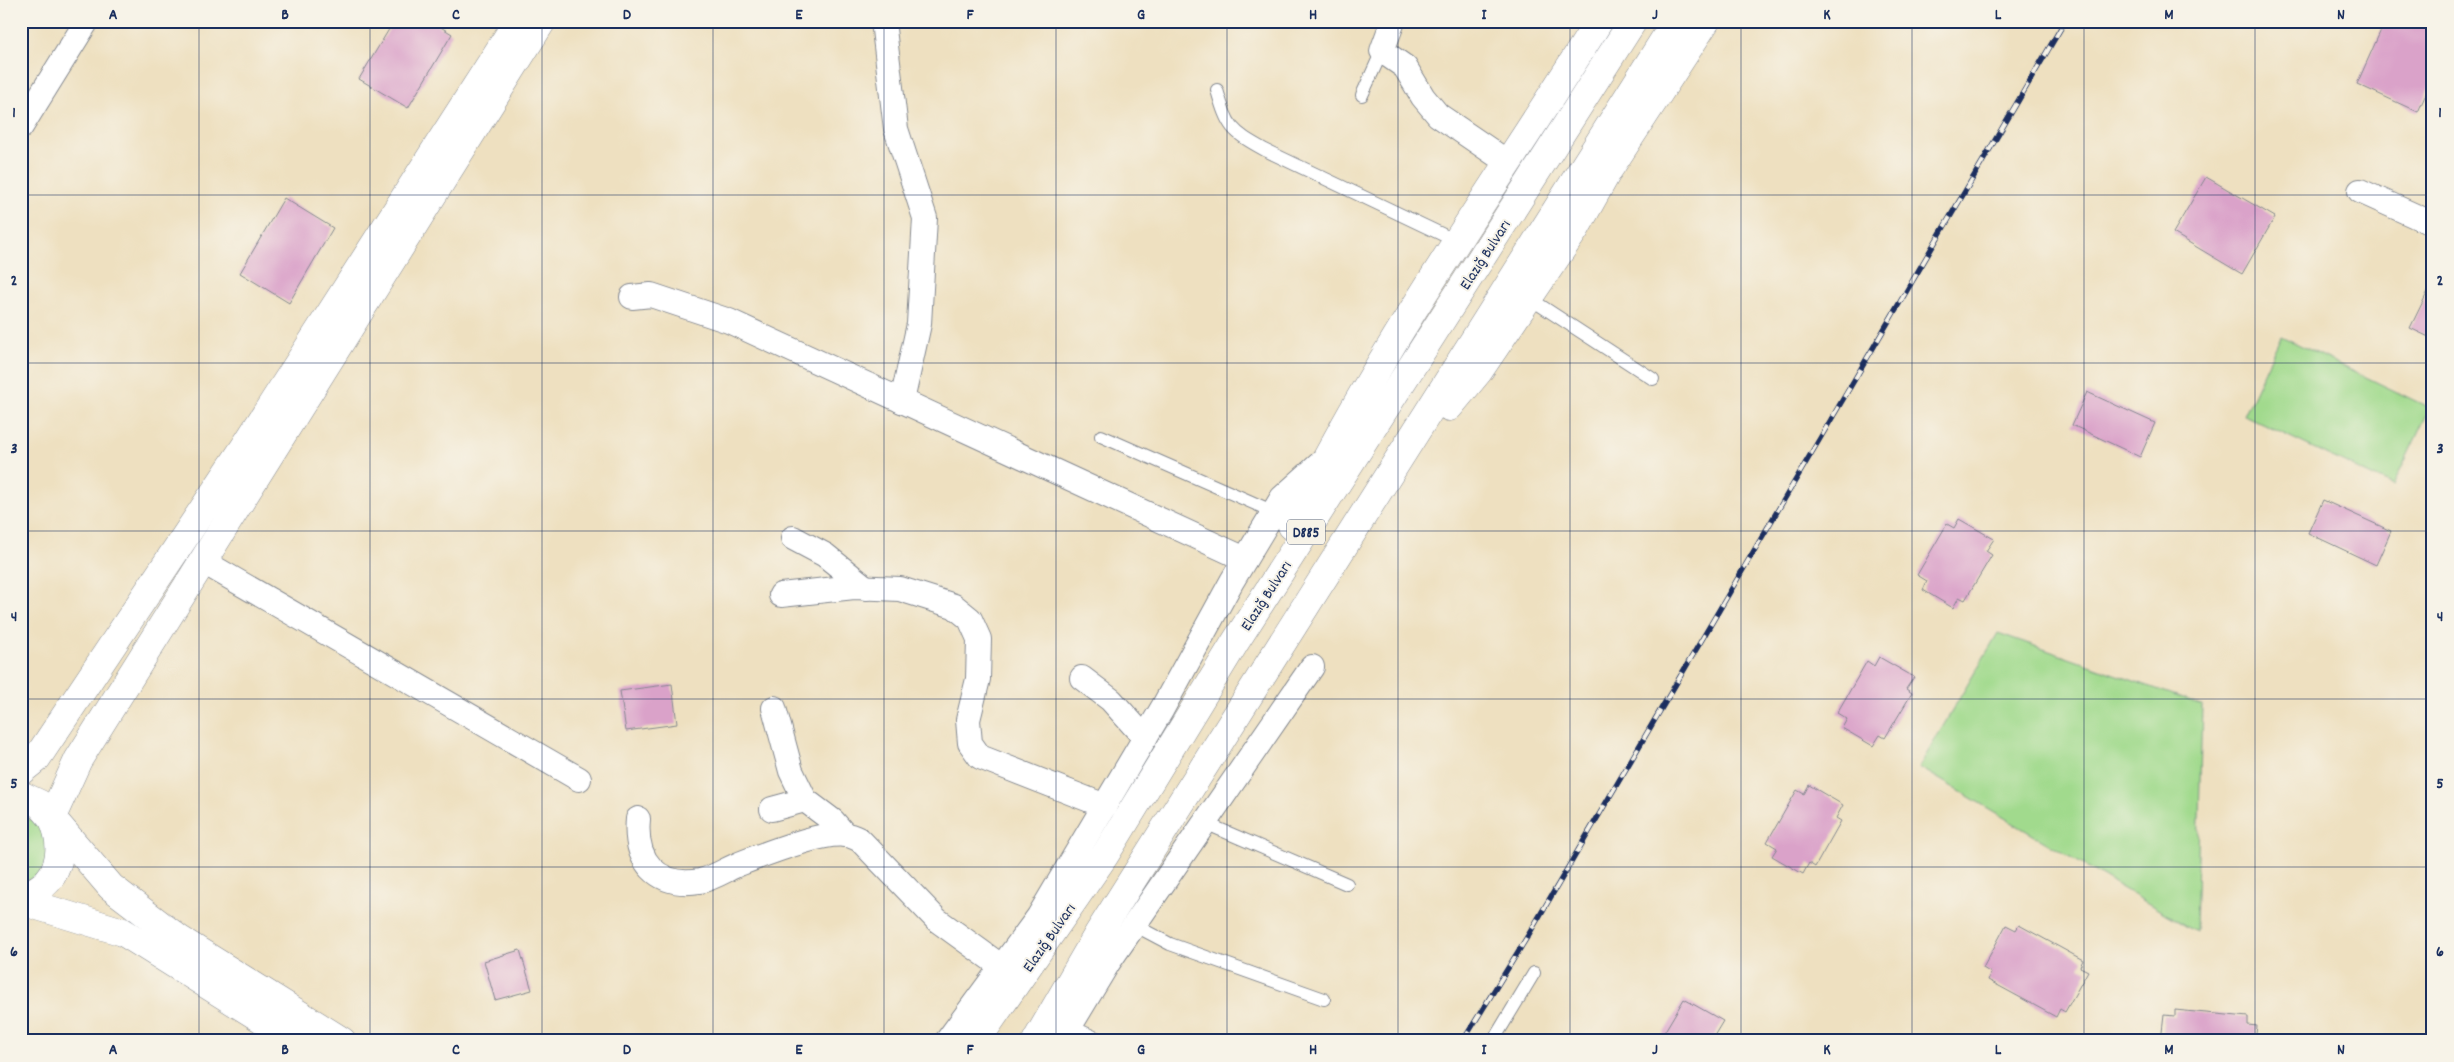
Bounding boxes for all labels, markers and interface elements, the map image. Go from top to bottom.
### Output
text: A [109,4,118,27]
text: B [281,4,289,27]
text: C [452,4,460,27]
text: D [623,4,632,27]
text: E [795,4,803,27]
text: F [966,4,974,27]
text: G [1137,4,1145,27]
text: H [1309,4,1317,27]
text: I [1482,4,1488,27]
text: J [1652,4,1658,27]
text: K [1823,4,1831,27]
text: L [1995,4,2002,27]
text: M [2164,4,2174,27]
text: N [2337,4,2345,27]
text: 1 [12,102,16,125]
text: 1 [2438,102,2442,125]
street label: Elazığ Bulvarı [1455,216,1517,295]
text: 2 [11,270,18,293]
text: 2 [2437,270,2444,293]
text: 3 [10,438,18,461]
text: 3 [2436,438,2444,461]
road number: D885 [1287,520,1325,544]
street label: Elazığ Bulvarı [1236,557,1298,636]
text: 4 [11,606,17,629]
text: 4 [2437,606,2443,629]
text: 5 [10,773,18,796]
text: 5 [2436,773,2444,796]
street label: Elazığ Bulvarı [1018,899,1082,978]
text: 6 [10,941,18,964]
text: 6 [2436,941,2444,964]
text: A [109,1039,118,1062]
text: B [281,1039,289,1062]
text: C [452,1039,460,1062]
text: D [623,1039,632,1062]
text: E [795,1039,803,1062]
text: F [966,1039,974,1062]
text: G [1137,1039,1145,1062]
text: H [1309,1039,1317,1062]
text: I [1482,1039,1488,1062]
text: J [1652,1039,1658,1062]
text: K [1823,1039,1831,1062]
text: L [1995,1039,2002,1062]
text: M [2164,1039,2174,1062]
text: N [2337,1039,2345,1062]

